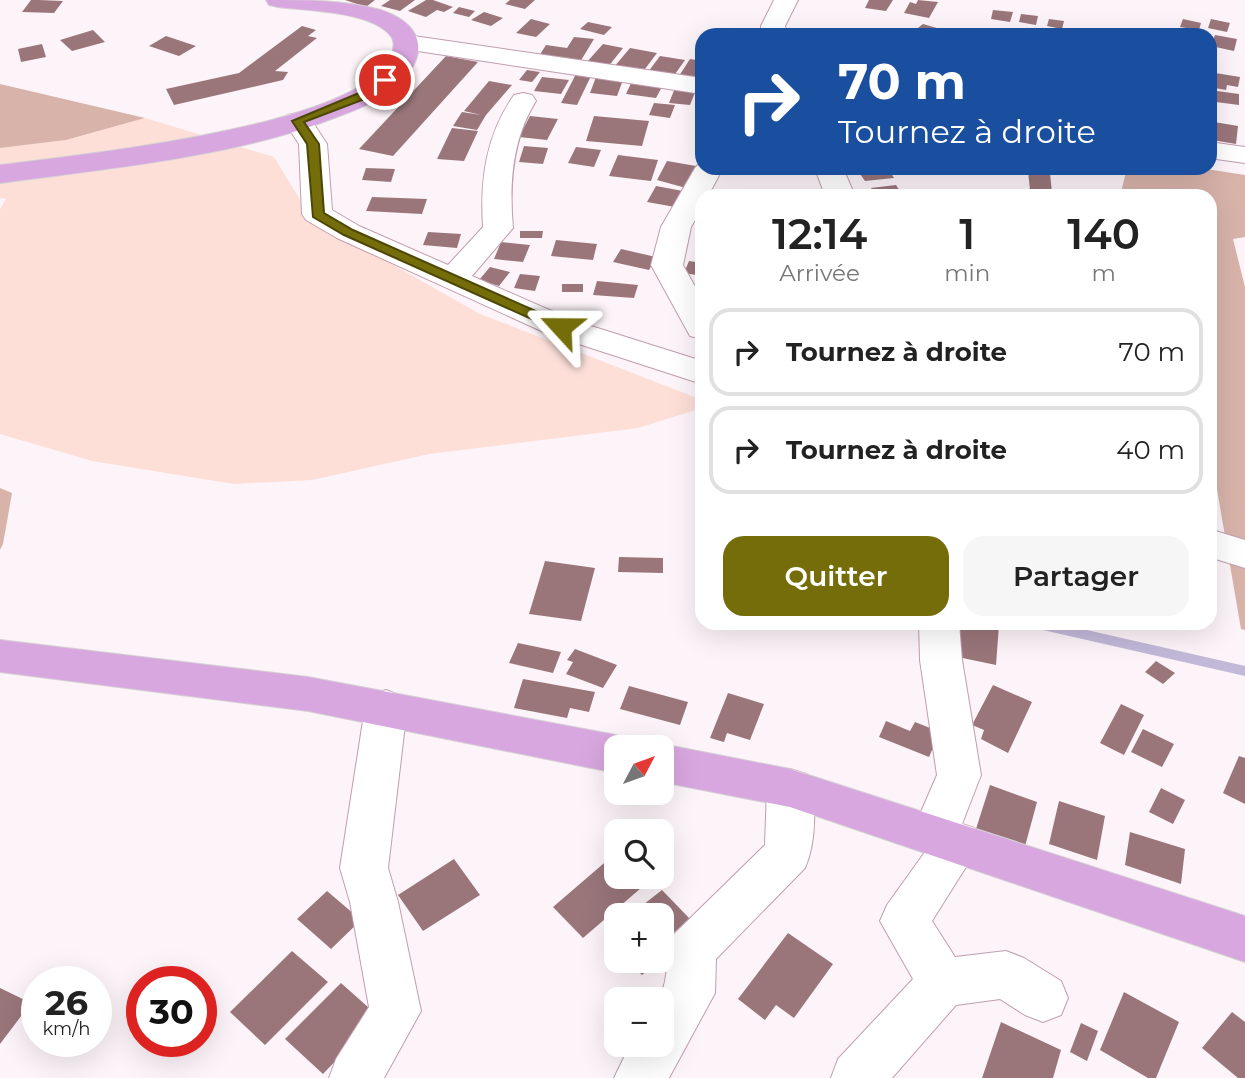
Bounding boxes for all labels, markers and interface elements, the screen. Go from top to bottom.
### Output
pin [355,50,415,110]
text: 70 m [838,52,966,111]
icon: right [723,56,814,147]
icon: arrive [366,61,404,99]
text: Tournez à droite [838,112,1096,151]
text: 12:14 [772,208,867,260]
text: 1 [959,208,975,260]
text: 140 [1067,208,1140,260]
text: Arrivée [779,259,860,287]
text: min [944,259,990,287]
text: m [1091,259,1116,287]
position arrow [524,290,598,364]
icon: right [727,333,765,371]
text: Tournez à droite [786,336,1007,368]
text: 70 m [1119,336,1185,368]
icon: right [727,431,765,469]
text: Tournez à droite [786,434,1007,466]
text: 40 m [1116,434,1185,466]
button: Quitter [723,536,949,616]
button: Partager [963,536,1189,616]
north arrow [604,735,674,805]
map controls [604,735,674,1057]
button: search [604,819,674,889]
button: + [604,903,674,973]
speed limit sign: 30 [126,966,217,1057]
text: 26 [45,981,88,1024]
button: − [604,987,674,1057]
text: km/h [42,1018,91,1040]

